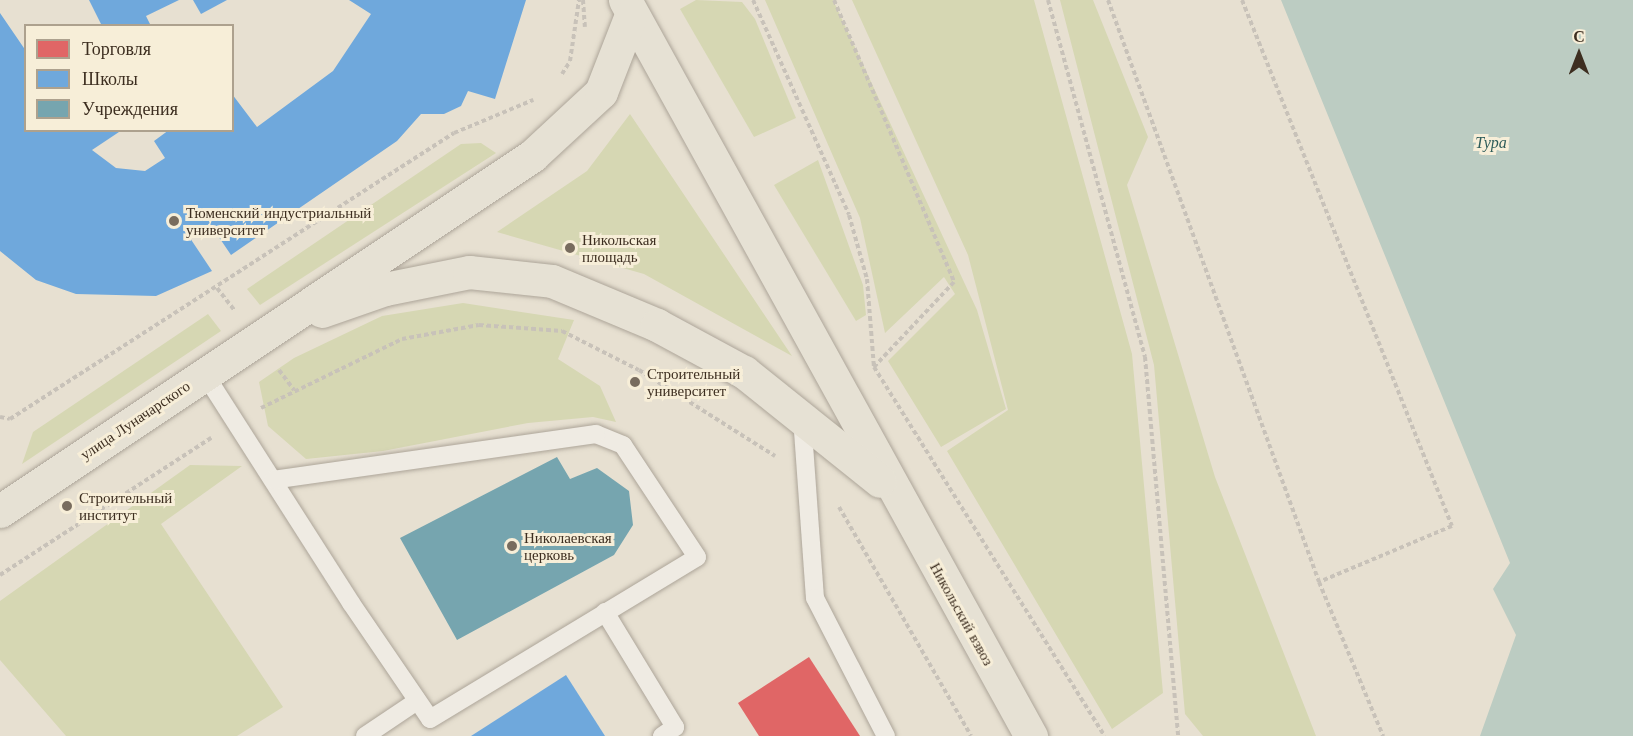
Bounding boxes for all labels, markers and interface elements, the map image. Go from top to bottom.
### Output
legend [24,24,234,132]
north arrow [1549,24,1609,84]
text: С [1573,26,1585,46]
text: Торговля [82,38,151,60]
text: Школы [82,68,138,90]
text: Учреждения [82,98,178,120]
water label: Тура [1475,132,1507,152]
place label: Тюменский индустриальный университет [186,203,371,238]
marker: Тюменский индустриальный университет [167,214,181,228]
place label: Никольская площадь [582,230,656,265]
marker: Никольская площадь [563,241,577,255]
place label: Строительный университет [647,364,740,399]
marker: Строительный университет [628,375,642,389]
street label: улица Луначарского [77,377,193,463]
place label: Строительный институт [79,488,172,523]
marker: Строительный институт [60,499,74,513]
place label: Николаевская церковь [524,528,612,563]
marker: Николаевская церковь [505,539,519,553]
street label: Никольский взвоз [926,559,998,669]

